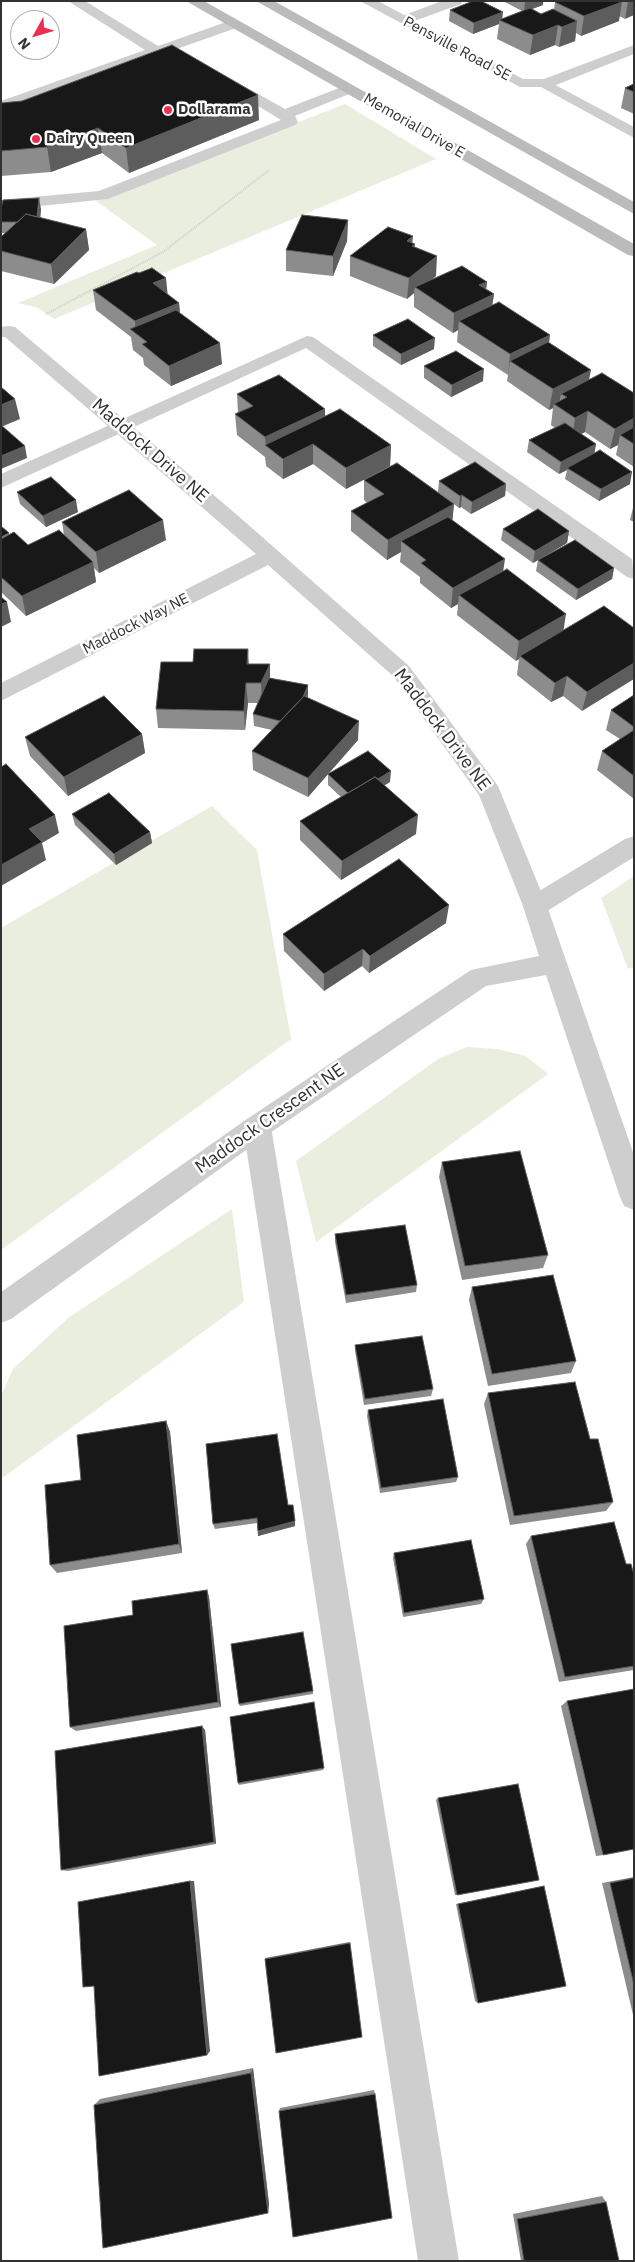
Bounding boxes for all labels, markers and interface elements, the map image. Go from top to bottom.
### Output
north arrow [10,10,60,60]
street label: Pensville Road SE [400,13,514,85]
text: N [14,34,34,53]
street label: Memorial Drive E [360,90,468,162]
place label: Dollarama [178,101,251,119]
marker: Dollarama [162,104,174,116]
place label: Dairy Queen [46,130,132,148]
marker: Dairy Queen [30,133,42,145]
street label: Maddock Drive NE [87,395,213,507]
street label: Maddock Way NE [80,590,192,658]
street label: Maddock Drive NE [389,665,495,795]
street label: Maddock Crescent NE [191,1059,349,1179]

